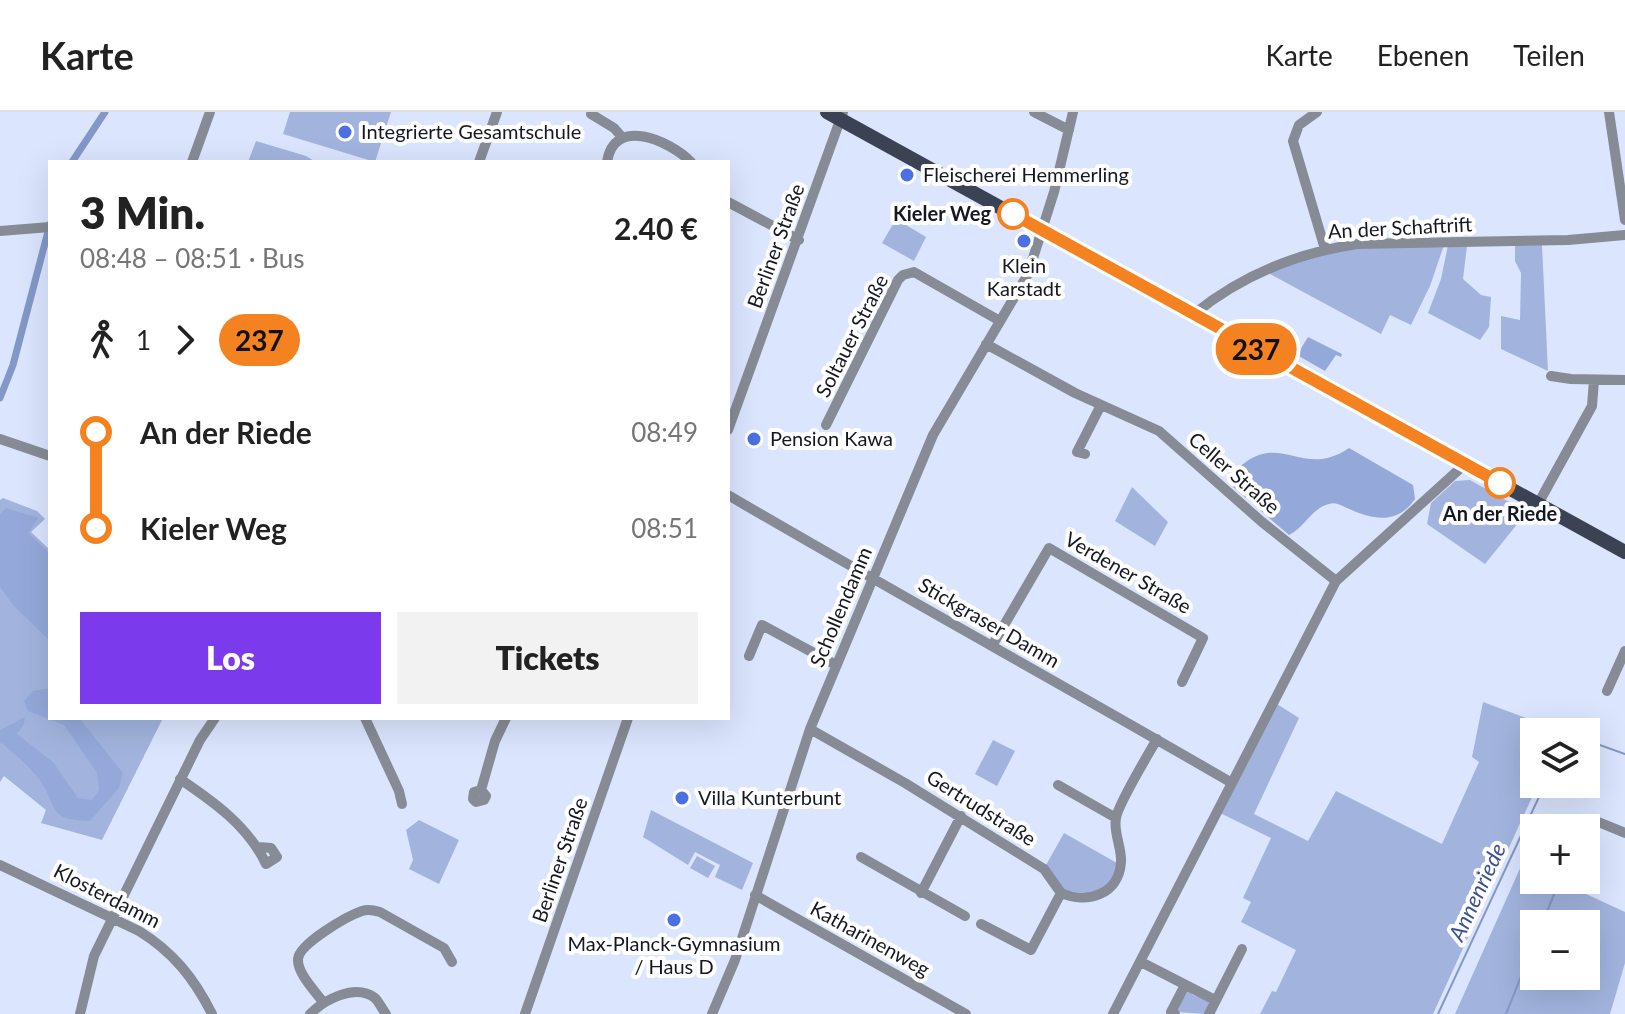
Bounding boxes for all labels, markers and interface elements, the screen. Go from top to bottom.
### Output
text: Karte [40,32,134,78]
text: Karte [1265,38,1333,72]
text: Ebenen [1377,38,1469,72]
text: Teilen [1513,38,1585,72]
place label: Integrierte Gesamtschule [361,119,581,143]
marker: Integrierte Gesamtschule [336,123,354,141]
place label: Fleischerei Hemmerling [923,162,1129,186]
marker: Fleischerei Hemmerling [898,166,916,184]
street label: Berliner Straße [741,180,809,311]
text: 3 Min. [80,186,205,238]
marker: Kieler Weg [998,199,1028,229]
place label: Kieler Weg [893,201,991,225]
text: 2.40 € [614,210,698,246]
street label: An der Schaftrift [1327,211,1473,243]
marker: Klein Karstadt [1015,232,1033,250]
text: 08:48 – 08:51 · Bus [80,242,304,274]
place label: Klein Karstadt [987,253,1061,300]
street label: Soltauer Straße [810,270,892,401]
icon: walk [80,318,124,362]
icon: forward [163,318,207,362]
text: 237 [235,323,284,357]
line badge: 237 [1210,323,1302,375]
text: 1 [136,324,151,356]
text: 237 [1232,332,1280,366]
text: An der Riede [140,414,312,450]
text: 08:49 [631,416,698,448]
place label: Pension Kawa [770,426,893,450]
street label: Celler Straße [1184,426,1285,518]
marker: Pension Kawa [745,430,763,448]
marker: An der Riede [1485,468,1515,498]
place label: An der Riede [1442,501,1558,525]
text: Kieler Weg [140,510,287,546]
text: 08:51 [631,512,698,544]
street label: Verdener Straße [1061,526,1196,618]
street label: Schollendamm [804,543,876,670]
street label: Stickgraser Damm [915,572,1064,672]
button: Los [80,612,381,704]
button: Tickets [397,612,698,704]
map controls [1520,718,1600,990]
button: layers [1520,718,1600,798]
street label: Gertrudstraße [923,764,1041,850]
place label: Villa Kunterbunt [698,785,841,809]
marker: Villa Kunterbunt [673,789,691,807]
street label: Berliner Straße [526,794,592,925]
button: + [1520,814,1600,894]
water label: Annenriede [1442,839,1511,946]
street label: Klosterdamm [50,858,165,932]
street label: Katharinenweg [807,895,934,981]
button: − [1520,910,1600,990]
marker: Max-Planck-Gymnasium / Haus D [665,911,683,929]
place label: Max-Planck-Gymnasium / Haus D [568,931,780,978]

